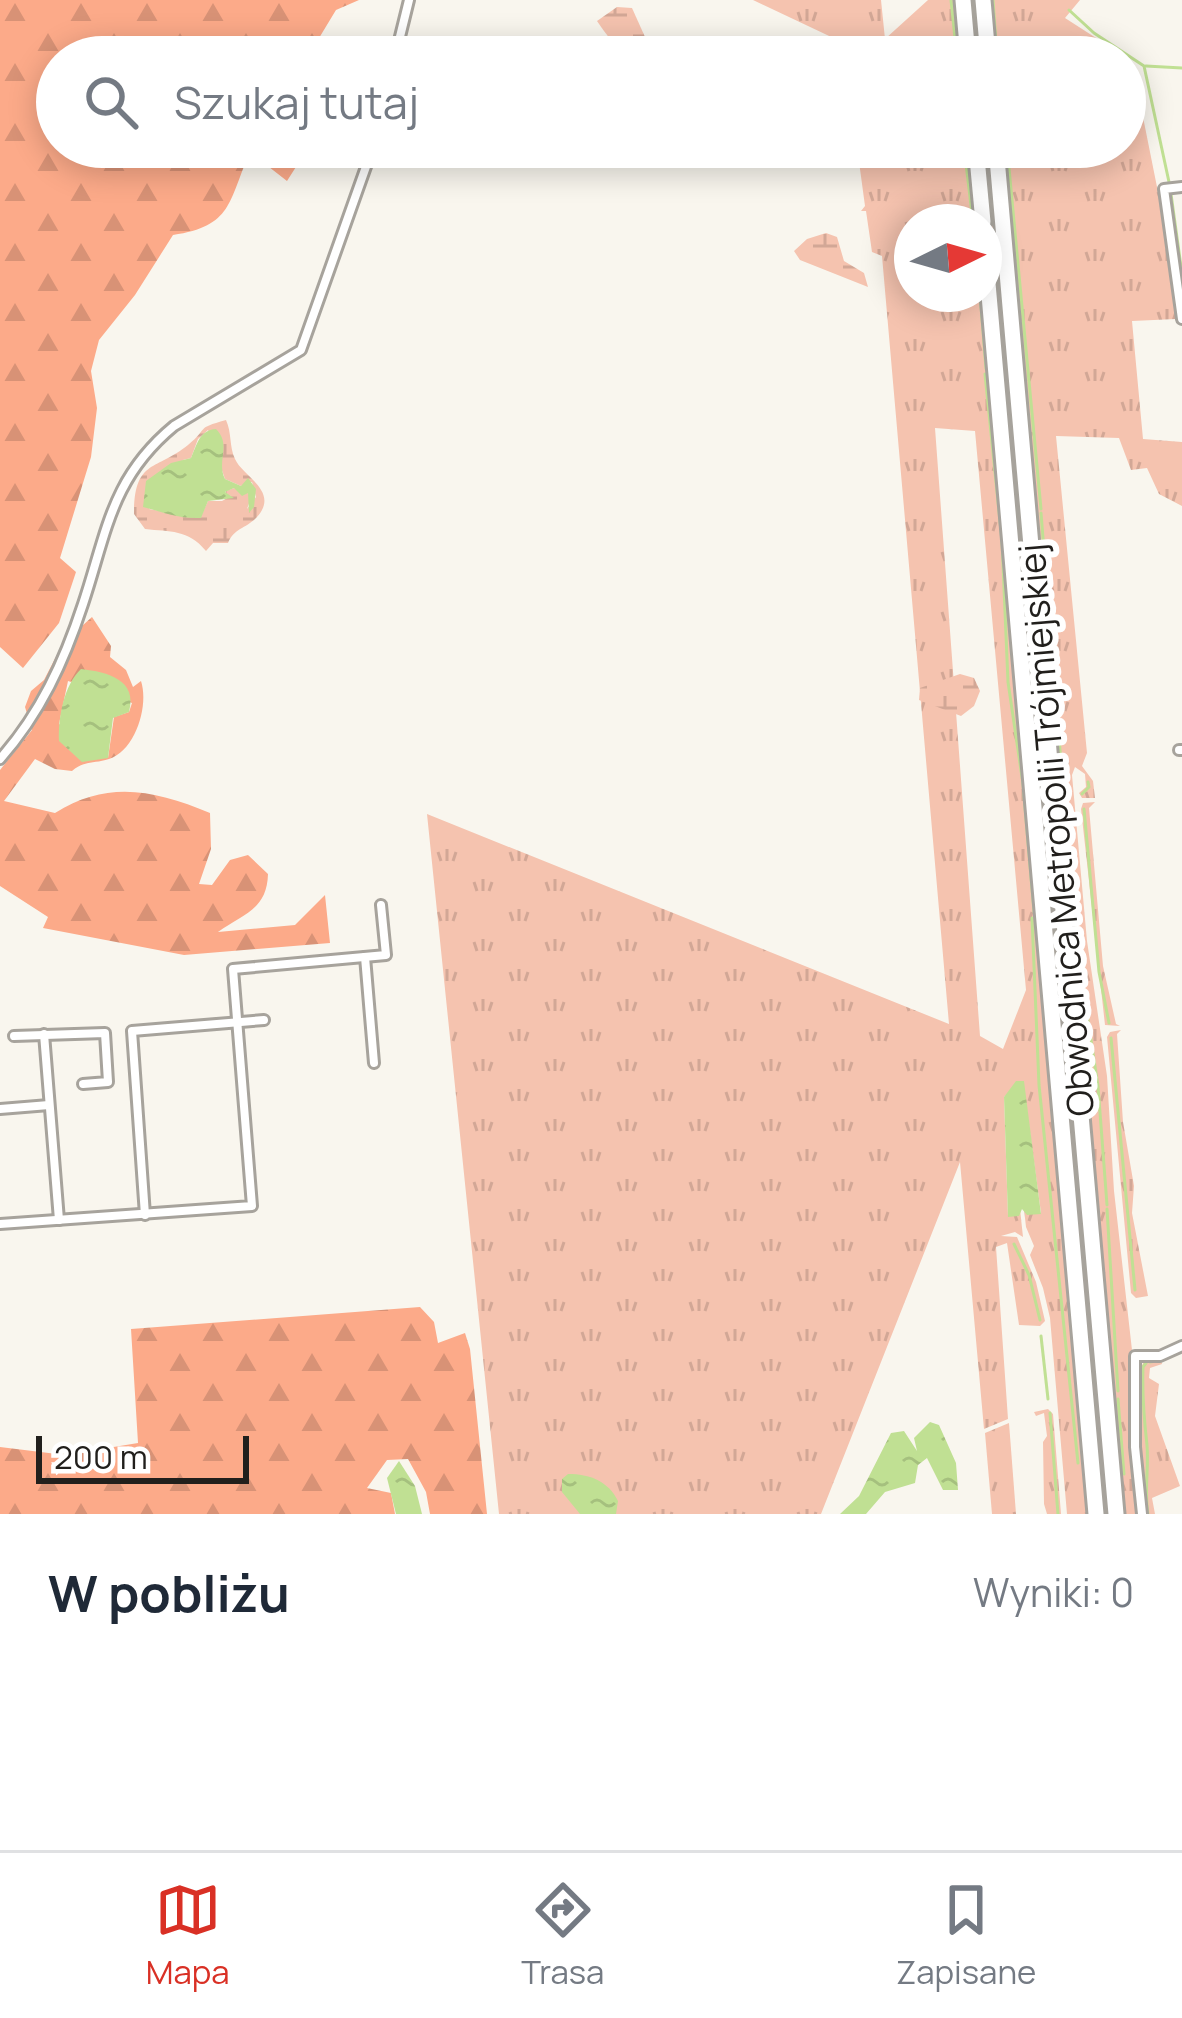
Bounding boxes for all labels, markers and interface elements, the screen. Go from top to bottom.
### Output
search box [36,36,1146,168]
icon: search [78,69,144,135]
text: Szukaj tutaj [174,71,419,133]
north arrow [894,204,1002,312]
street label: Obwodnica Metropolii Trójmiejskiej [1006,542,1105,1118]
scale bar [36,1430,249,1483]
text: 200 m [54,1434,148,1479]
text: W pobliżu [48,1558,290,1627]
text: Wyniki: 0 [973,1565,1134,1619]
tab: Mapa [146,1877,230,1994]
tab: Trasa [521,1877,604,1994]
tab: Zapisane [896,1877,1036,1994]

